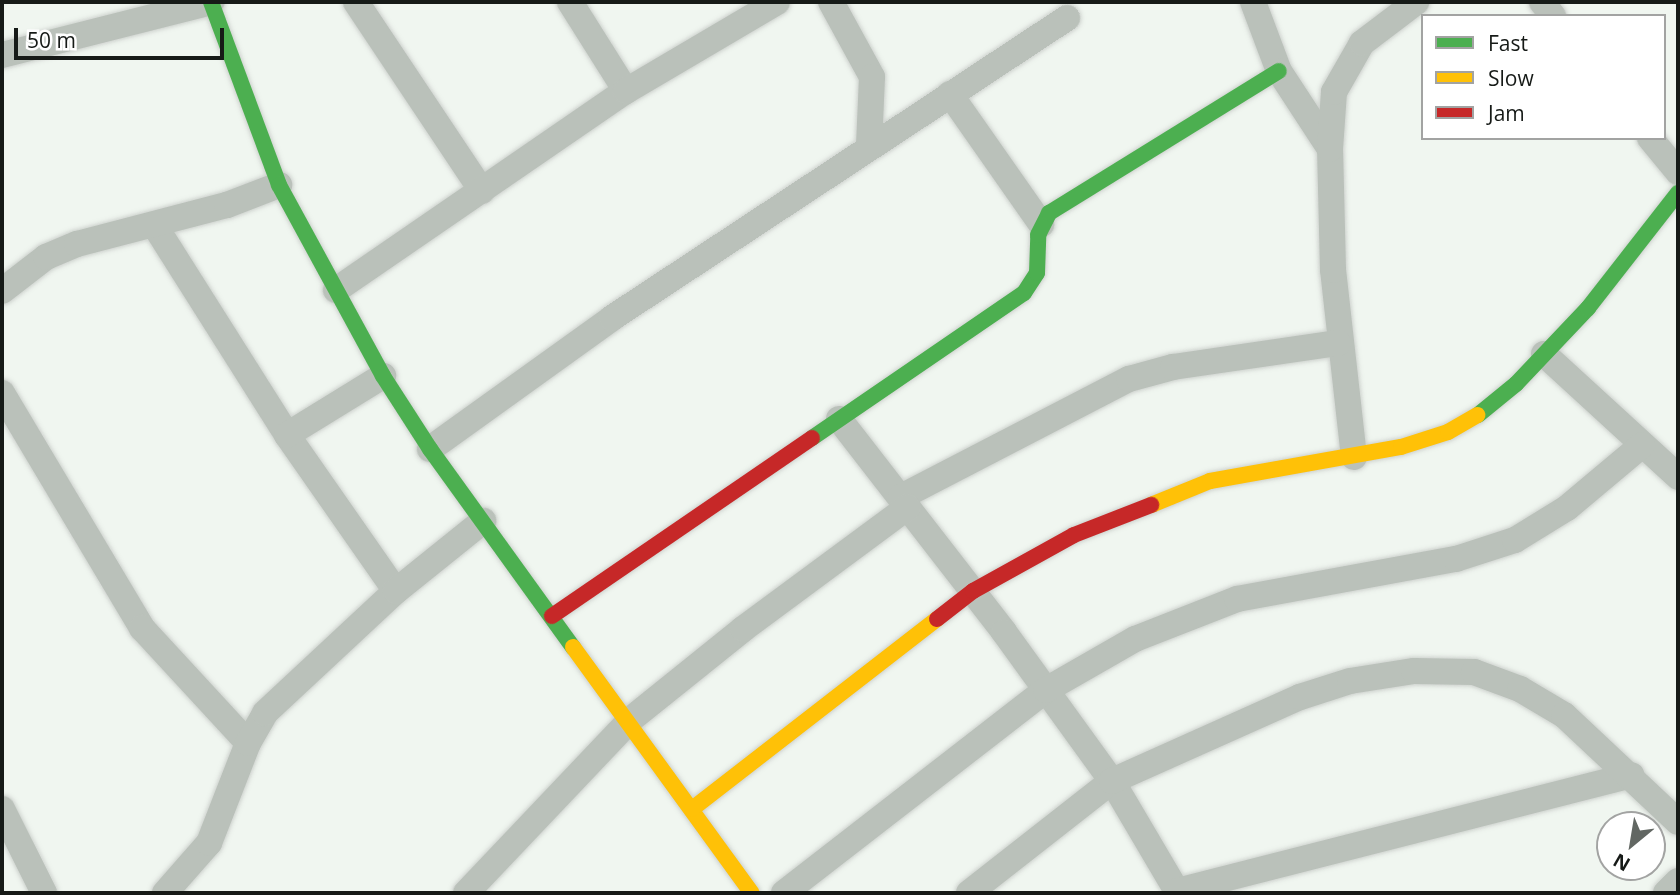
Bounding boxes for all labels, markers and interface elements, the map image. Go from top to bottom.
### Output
scale bar [18,14,228,58]
legend [1421,14,1666,140]
text: 50 m [27,26,76,54]
text: Fast [1488,29,1528,57]
text: Slow [1488,64,1534,92]
text: Jam [1488,99,1525,127]
north arrow [1596,811,1666,881]
text: N [1608,847,1635,878]

